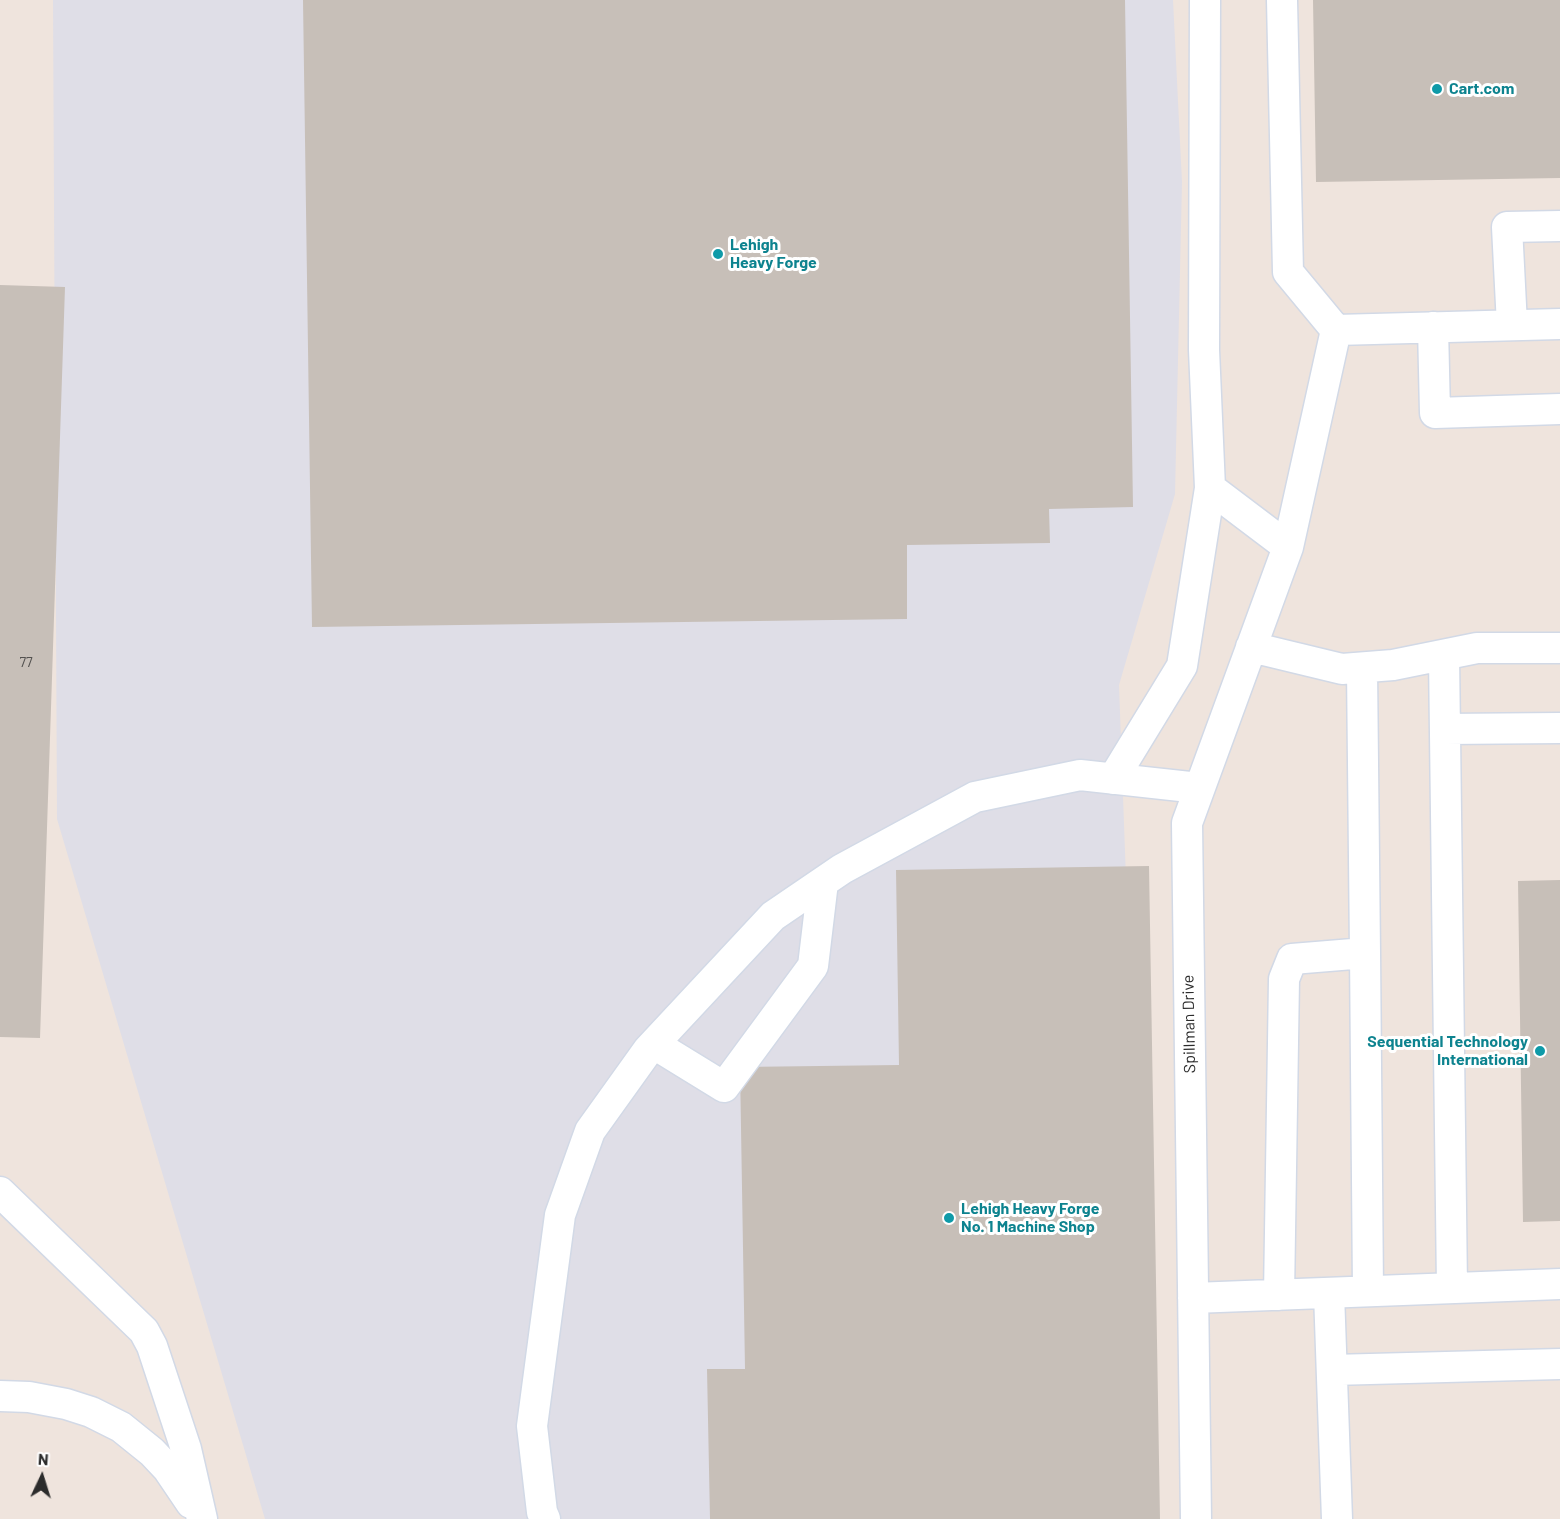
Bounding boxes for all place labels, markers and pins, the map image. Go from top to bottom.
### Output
place label: Cart.com [1449,79,1514,99]
marker: Cart.com [1430,82,1444,96]
place label: Lehigh Heavy Forge [730,235,817,273]
marker: Lehigh Heavy Forge [711,247,725,261]
place label: Sequential Technology International [1367,1032,1528,1070]
marker: Sequential Technology International [1533,1044,1547,1058]
place label: Lehigh Heavy Forge No. 1 Machine Shop [961,1199,1099,1237]
marker: Lehigh Heavy Forge No. 1 Machine Shop [942,1211,956,1225]

